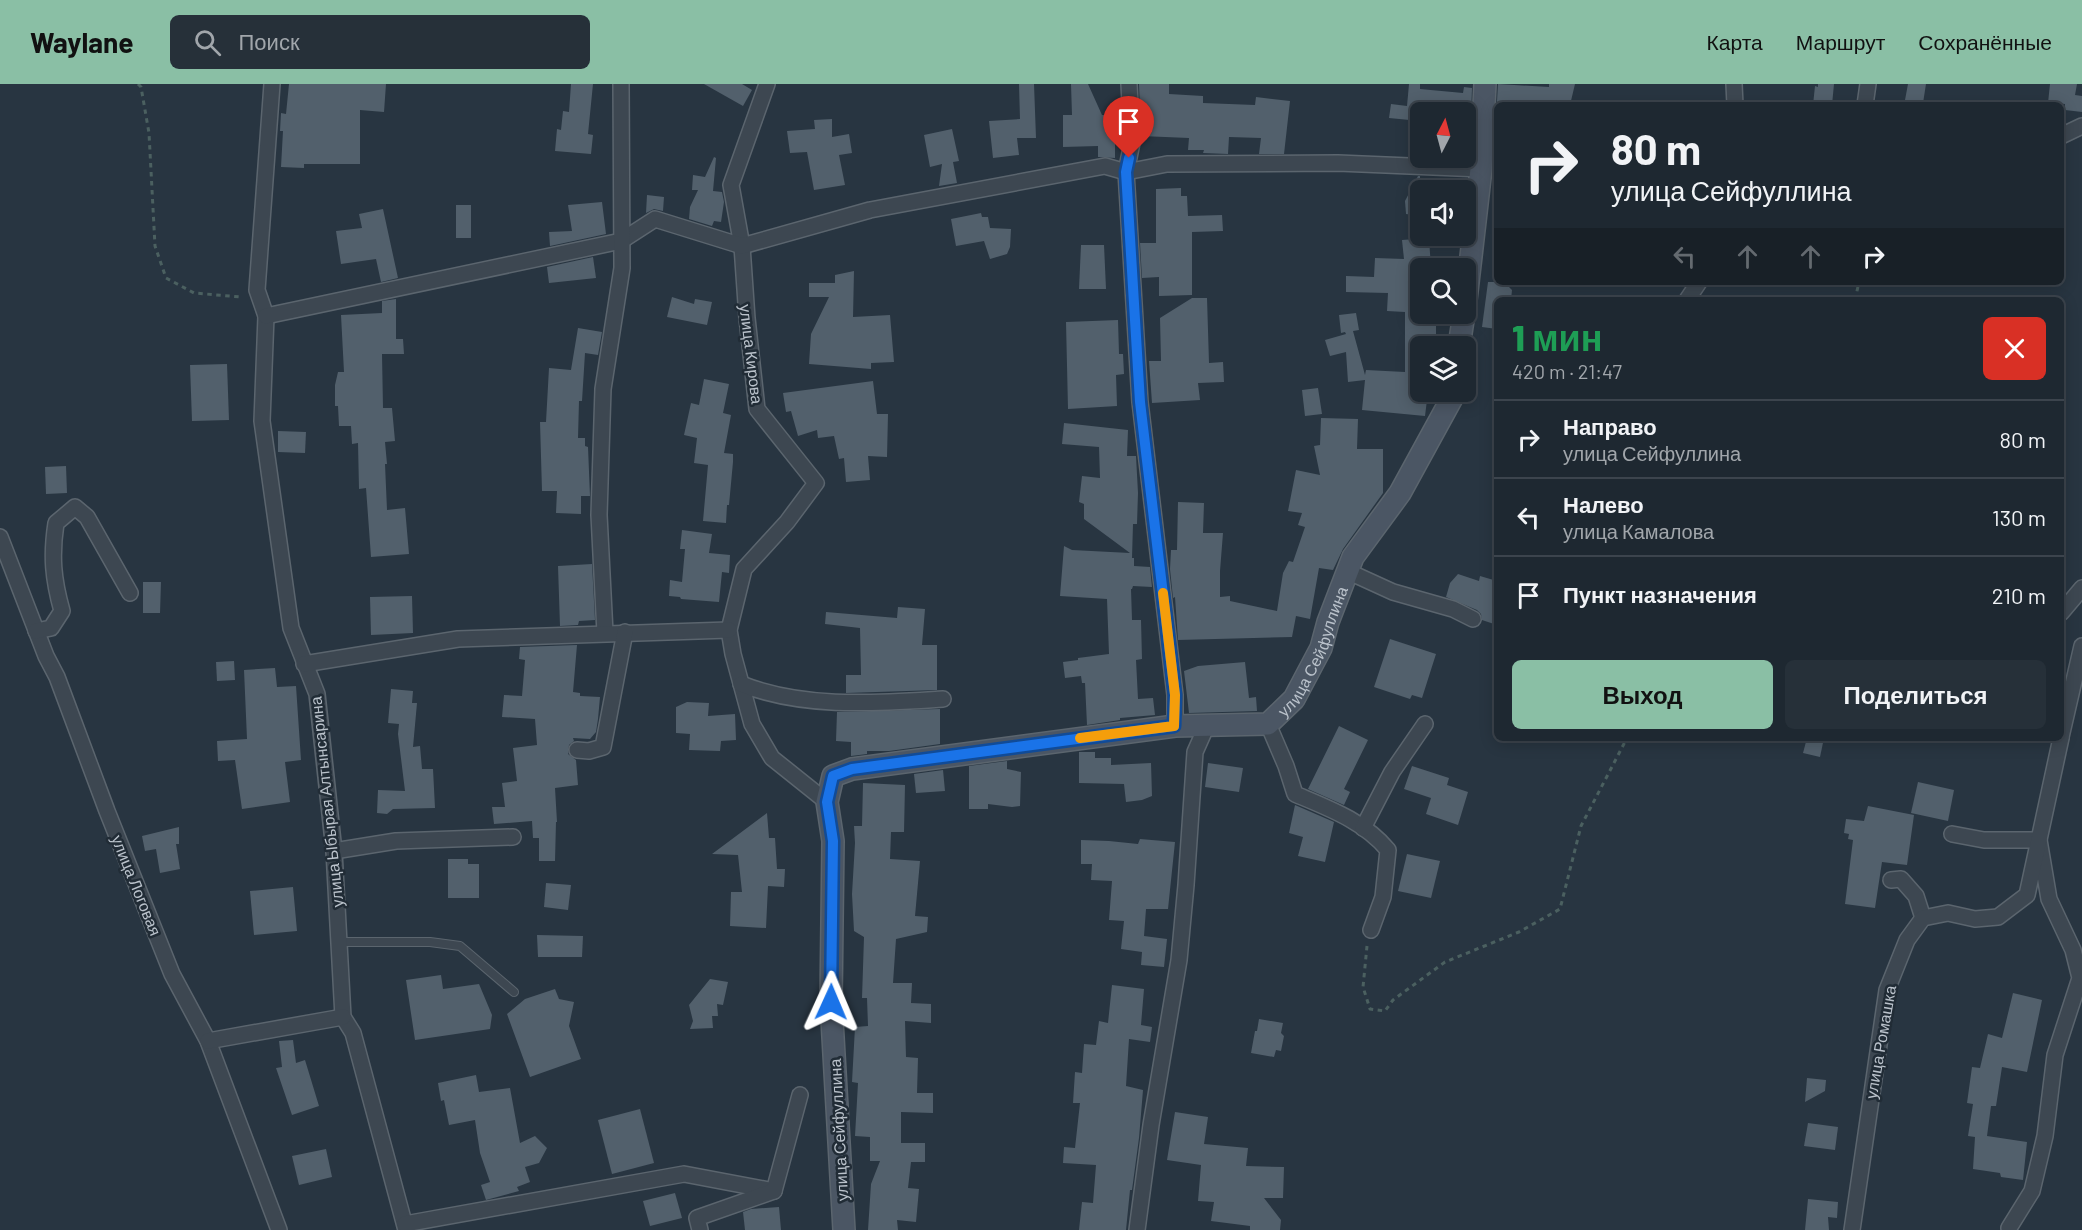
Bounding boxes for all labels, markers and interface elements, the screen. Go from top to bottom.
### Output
search box [170,15,590,69]
text: Waylane [30,25,134,59]
icon: search [191,26,224,59]
text: Поиск [239,28,300,54]
text: Карта [1707,29,1763,54]
text: Маршрут [1796,29,1885,54]
text: Сохранённые [1918,29,2052,54]
pin [1103,96,1154,158]
north arrow [1410,102,1476,168]
map controls [1410,102,1476,402]
icon: arrive [1112,105,1145,138]
text: 80 m [1611,123,1701,173]
icon: right [1512,126,1590,204]
text: улица Сейфуллина [1611,174,1852,206]
button: sound [1410,180,1476,246]
icon: left [1668,240,1701,273]
icon: ahead [1731,240,1764,273]
icon: ahead [1794,240,1827,273]
icon: right [1857,240,1890,273]
button: search [1410,258,1476,324]
street label: улица Кирова [736,303,768,405]
text: 1 мин [1512,315,1603,358]
button: close [1983,317,2046,380]
button: layers [1410,336,1476,402]
text: 420 m · 21:47 [1512,359,1622,383]
text: Направо [1563,413,1657,439]
icon: right [1512,423,1545,456]
text: 80 m [2000,426,2046,452]
text: улица Сейфуллина [1563,441,1741,465]
text: Налево [1563,491,1644,517]
icon: left [1512,501,1545,534]
text: 130 m [1992,504,2046,530]
text: улица Камалова [1563,519,1714,543]
icon: arrive [1512,579,1545,612]
text: Пункт назначения [1563,581,1757,607]
text: 210 m [1992,582,2046,608]
street label: улица Сейфуллина [1273,583,1351,720]
button: Выход [1512,660,1773,729]
button: Поделиться [1785,660,2046,729]
street label: улица Ыбырая Алтынсарина [305,696,347,908]
street label: улица Логовая [108,832,166,938]
position arrow [799,970,863,1034]
street label: улица Ромашка [1861,984,1899,1100]
street label: улица Сейфуллина [825,1058,851,1202]

